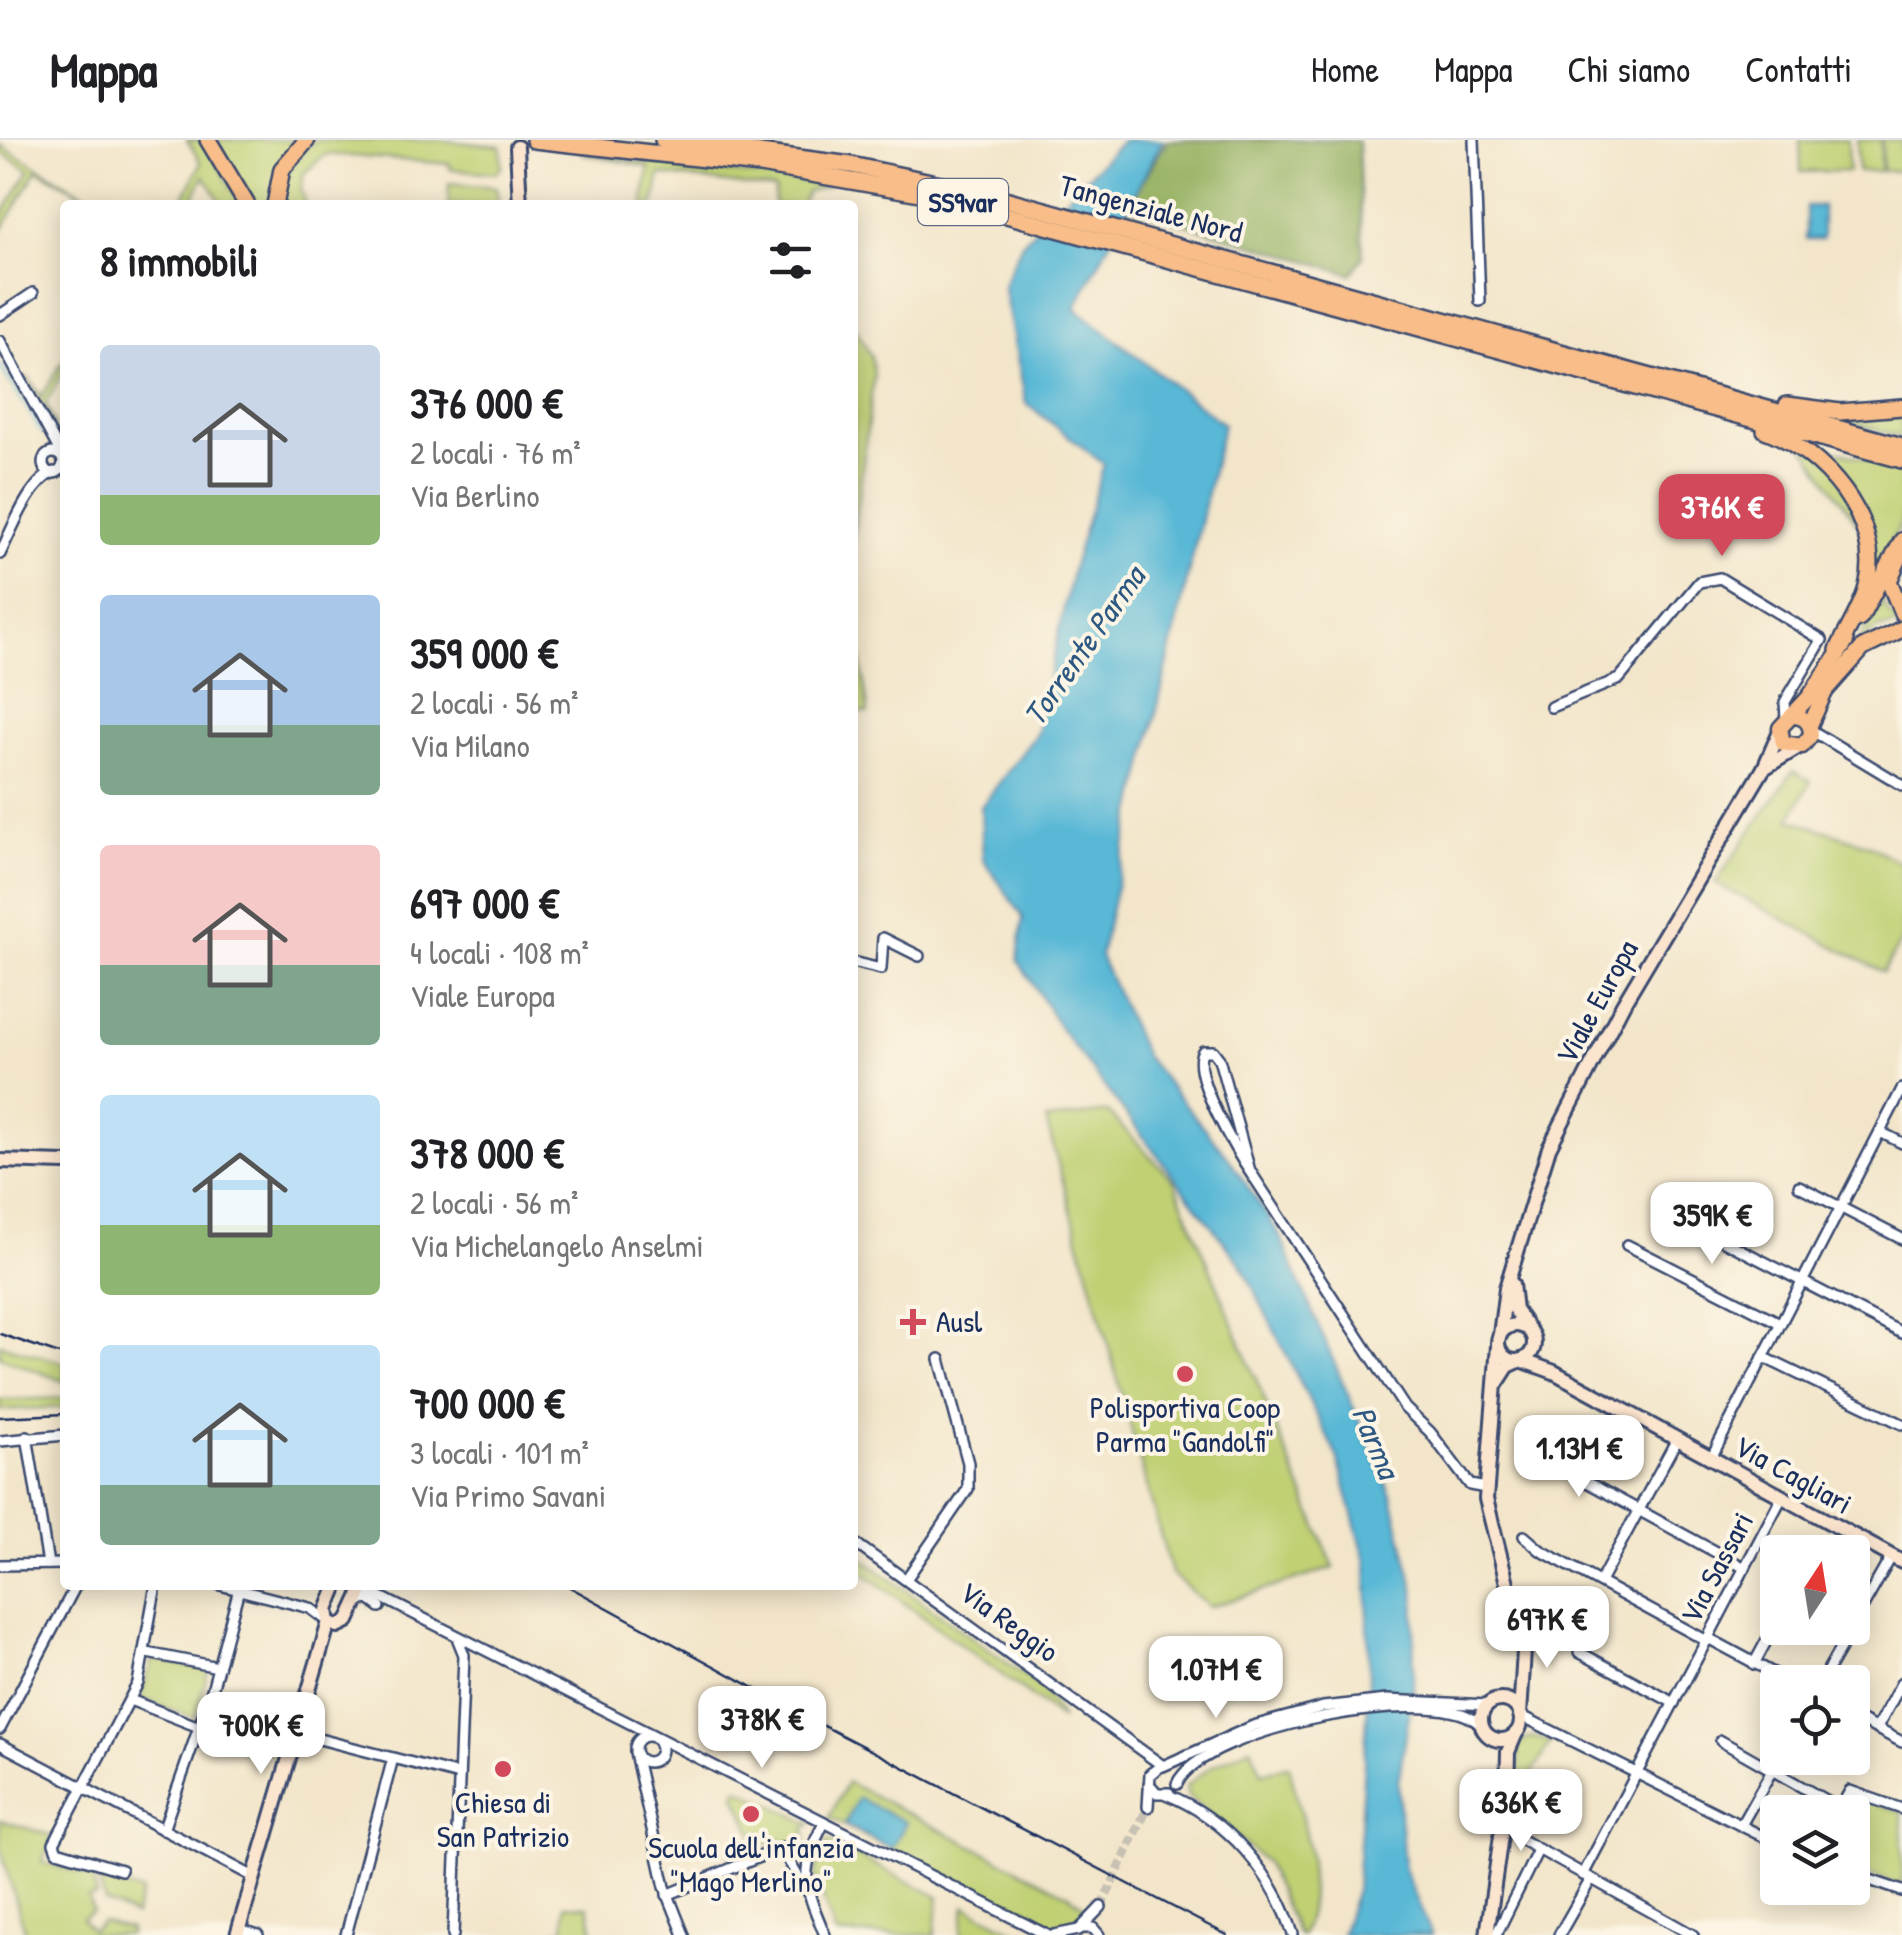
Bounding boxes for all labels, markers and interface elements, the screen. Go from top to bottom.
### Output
text: Mappa [50,37,157,102]
text: Home [1311,46,1379,93]
text: Mappa [1434,46,1512,93]
text: Chi siamo [1567,46,1690,93]
text: Contatti [1745,46,1852,93]
street label: Tangenziale Nord [1055,164,1247,252]
road number: SS9var [918,179,1008,225]
text: 8 immobili [100,232,259,289]
icon: filters [763,233,818,288]
text: 376 000 € [410,374,562,431]
icon: home [180,385,300,505]
text: 2 locali · 76 m² [410,431,581,474]
text: Via Berlino [410,474,539,517]
pin: 376K € [1641,474,1803,559]
text: 376K € [1681,485,1763,528]
water label: Torrente Parma [1013,555,1156,734]
text: 359 000 € [410,624,558,681]
icon: home [180,635,300,755]
text: 2 locali · 56 m² [410,681,578,724]
text: Via Milano [410,724,530,767]
text: 697 000 € [410,874,559,931]
icon: home [180,885,300,1005]
text: 4 locali · 108 m² [410,931,589,974]
street label: Viale Europa [1546,932,1647,1071]
text: Viale Europa [410,974,555,1017]
text: 378 000 € [410,1124,564,1181]
icon: home [180,1135,300,1255]
text: 2 locali · 56 m² [410,1181,578,1224]
pin: 359K € [1631,1182,1793,1267]
text: 359K € [1672,1193,1752,1236]
text: Via Michelangelo Anselmi [410,1224,704,1267]
place label: Ausl [936,1301,982,1341]
marker: Ausl [900,1309,926,1335]
marker: Polisportiva Coop Parma "Gandolfi" [1174,1363,1196,1385]
text: 700 000 € [410,1374,564,1431]
icon: home [180,1385,300,1505]
place label: Polisportiva Coop Parma "Gandolfi" [1090,1387,1280,1461]
water label: Parma [1342,1399,1412,1488]
pin: 1.13M € [1487,1415,1671,1500]
street label: Via Cagliari [1728,1425,1859,1523]
text: 1.13M € [1536,1426,1622,1469]
text: 3 locali · 101 m² [410,1431,589,1474]
text: Via Primo Savani [410,1474,606,1517]
street label: Via Sassari [1670,1505,1762,1630]
north arrow [1760,1535,1870,1645]
map controls [1760,1535,1870,1905]
street label: Via Reggio [952,1572,1067,1671]
pin: 697K € [1466,1586,1628,1671]
text: 697K € [1507,1597,1587,1640]
pin: 1.07M € [1124,1636,1308,1721]
text: 1.07M € [1171,1647,1261,1690]
button: locate [1760,1665,1870,1775]
pin: 378K € [681,1686,843,1771]
pin: 700K € [180,1692,342,1777]
text: 378K € [720,1697,804,1740]
text: 700K € [219,1703,303,1746]
marker: Chiesa di San Patrizio [492,1758,514,1780]
pin: 636K € [1440,1769,1602,1854]
text: 636K € [1481,1780,1561,1823]
place label: Chiesa di San Patrizio [437,1782,569,1856]
button: layers [1760,1795,1870,1905]
marker: Scuola dell'infanzia "Mago Merlino" [740,1803,762,1825]
place label: Scuola dell'infanzia "Mago Merlino" [648,1827,854,1901]

